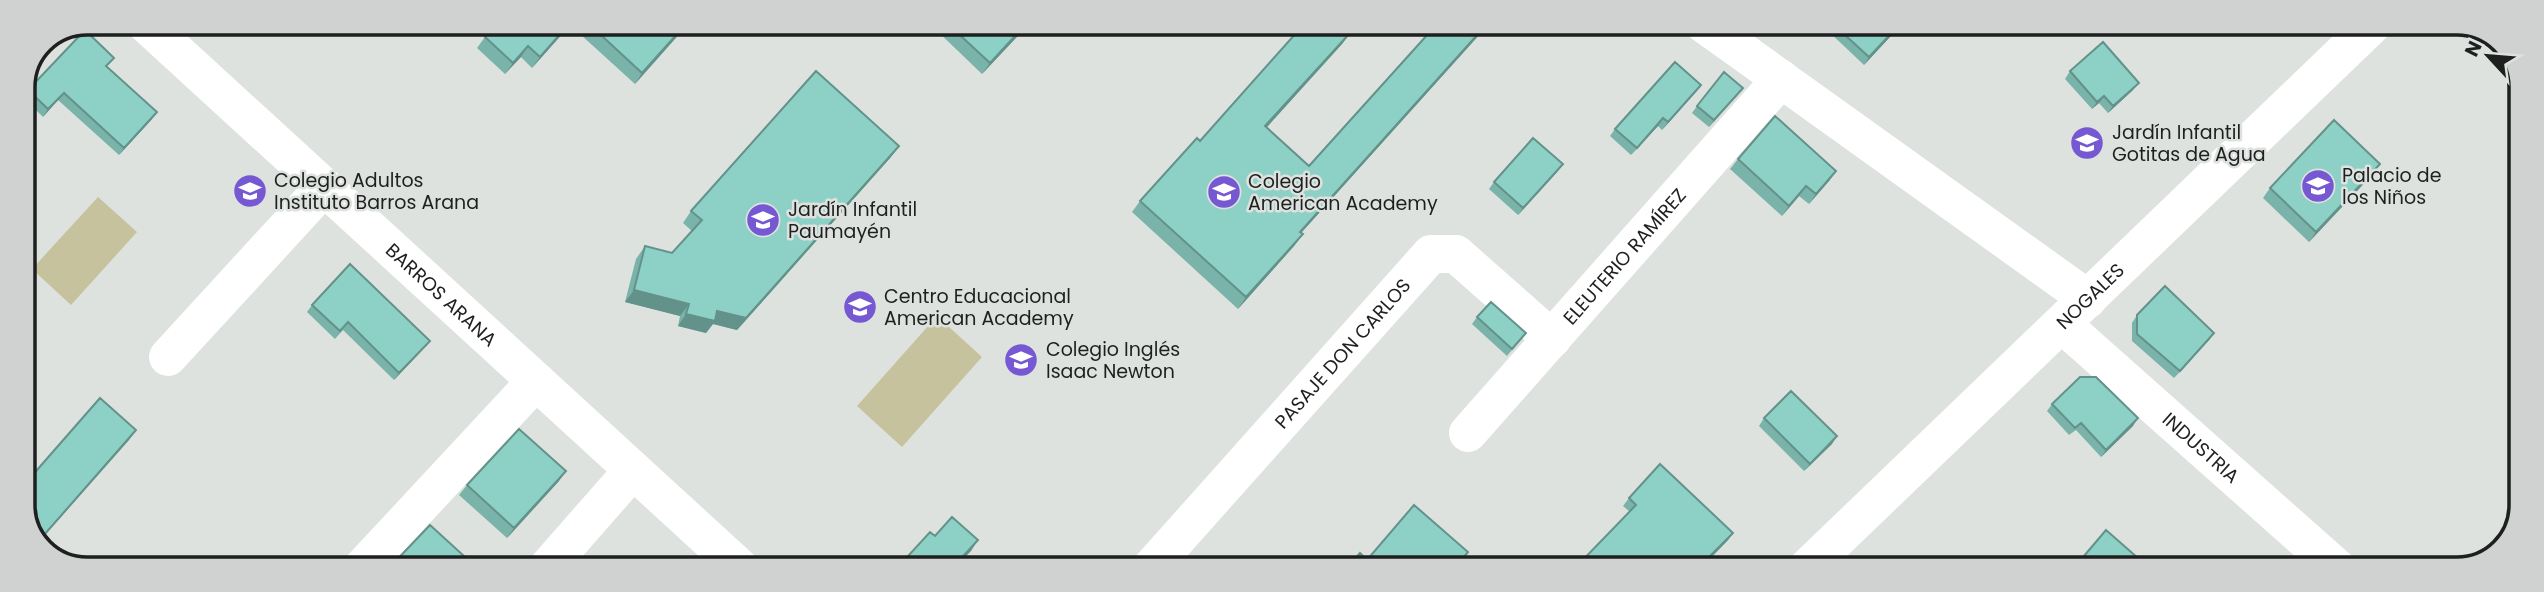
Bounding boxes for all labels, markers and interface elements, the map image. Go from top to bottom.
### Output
north arrow [2453,21,2523,91]
text: N [2458,36,2488,61]
place label: Jardín Infantil Gotitas de Agua [2112,119,2266,168]
school or university icon: Jardín Infantil Gotitas de Agua [2068,124,2106,162]
place label: Palacio de los Niños [2342,162,2441,211]
place label: Colegio Adultos Instituto Barros Arana [274,167,479,216]
school or university icon: Palacio de los Niños [2299,167,2337,205]
place label: Colegio American Academy [1248,168,1438,217]
school or university icon: Colegio Adultos Instituto Barros Arana [231,172,269,210]
school or university icon: Colegio American Academy [1205,173,1243,211]
street label: ELEUTERIO RAMÍREZ [1557,182,1692,330]
place label: Jardín Infantil Paumayén [788,196,917,245]
school or university icon: Jardín Infantil Paumayén [744,201,782,239]
street label: BARROS ARANA [380,237,503,353]
street label: NOGALES [2050,257,2130,335]
street label: PASAJE DON CARLOS [1268,272,1417,434]
place label: Centro Educacional American Academy [884,283,1074,332]
school or university icon: Centro Educacional American Academy [841,288,879,326]
place label: Colegio Inglés Isaac Newton [1046,336,1180,385]
school or university icon: Colegio Inglés Isaac Newton [1002,341,1040,379]
street label: INDUSTRIA [2157,406,2246,489]

